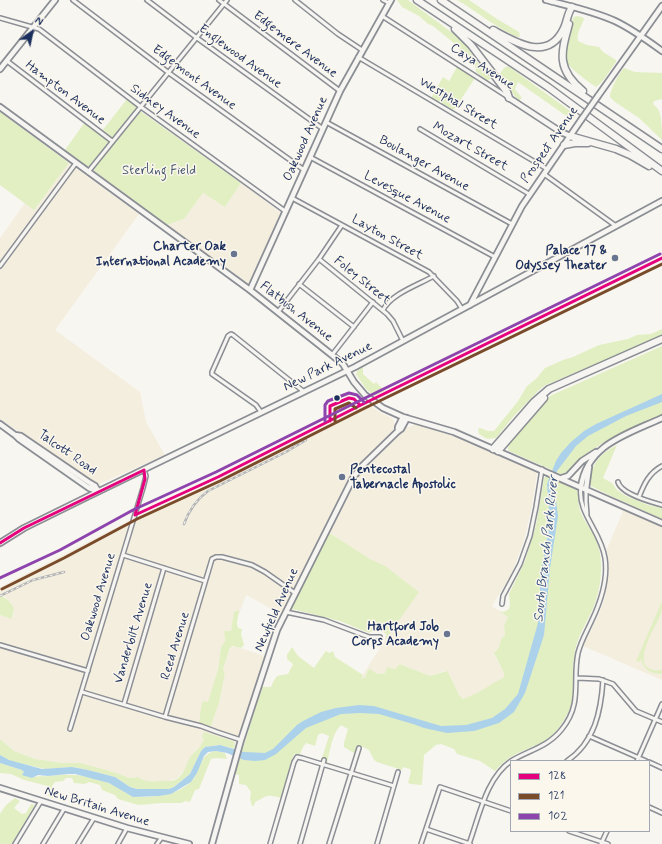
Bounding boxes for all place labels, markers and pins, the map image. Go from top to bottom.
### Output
place label: Charter Oak International Academy [96,239,226,270]
place label: Palace 17 & Odyssey Theater [515,243,607,274]
marker: Charter Oak International Academy [229,249,239,259]
marker: Palace 17 & Odyssey Theater [610,253,620,263]
unlabelled marker [332,393,342,403]
place label: Pentecostal Tabernacle Apostolic [350,462,456,493]
marker: Pentecostal Tabernacle Apostolic [337,472,347,482]
place label: Hartford Job Corps Academy [352,619,439,650]
marker: Hartford Job Corps Academy [442,629,452,639]

